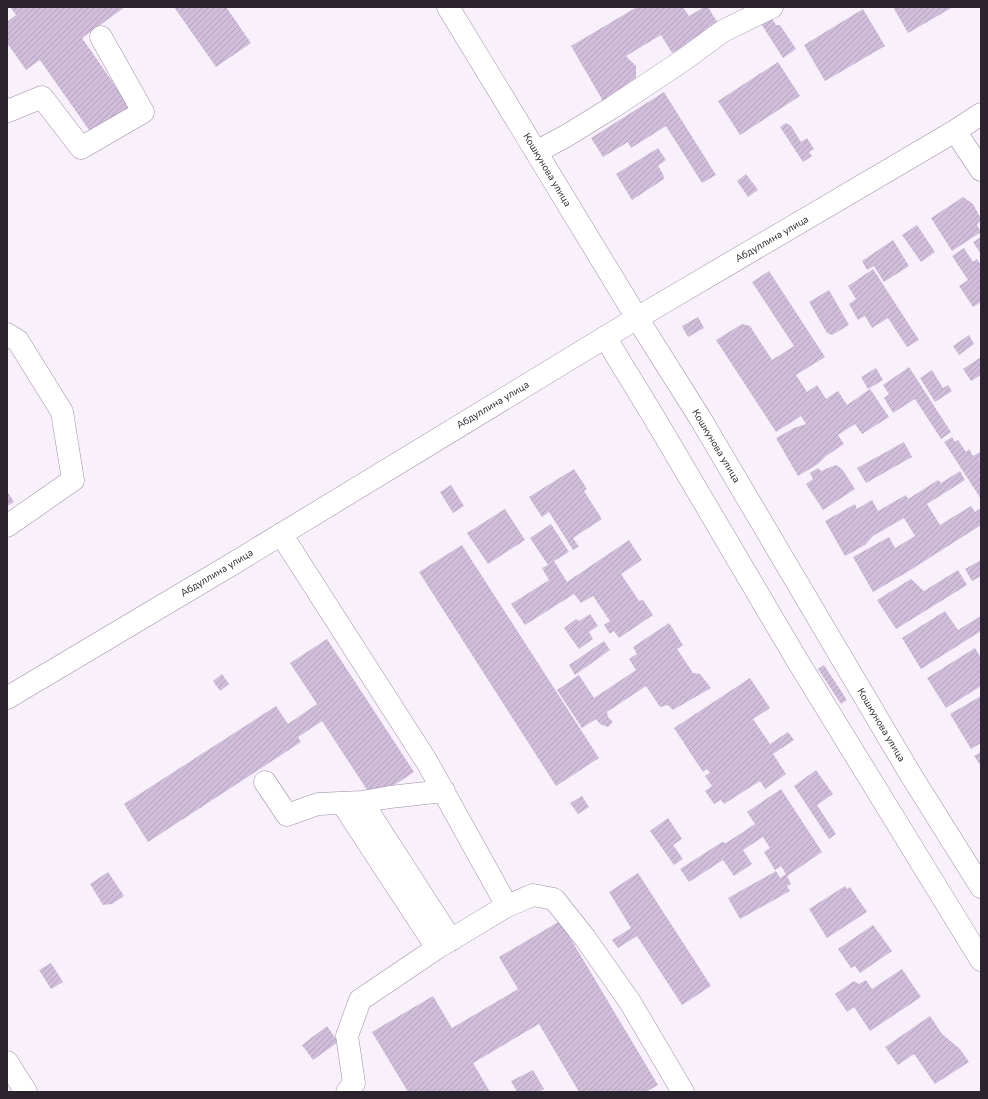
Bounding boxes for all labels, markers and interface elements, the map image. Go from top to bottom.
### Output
street label: Кошкунова улица [520,131,574,209]
street label: Абдуллина улица [733,212,811,266]
street label: Абдуллина улица [454,378,532,432]
street label: Кошкунова улица [689,407,743,485]
street label: Абдуллина улица [178,546,256,600]
street label: Кошкунова улица [854,686,908,764]

